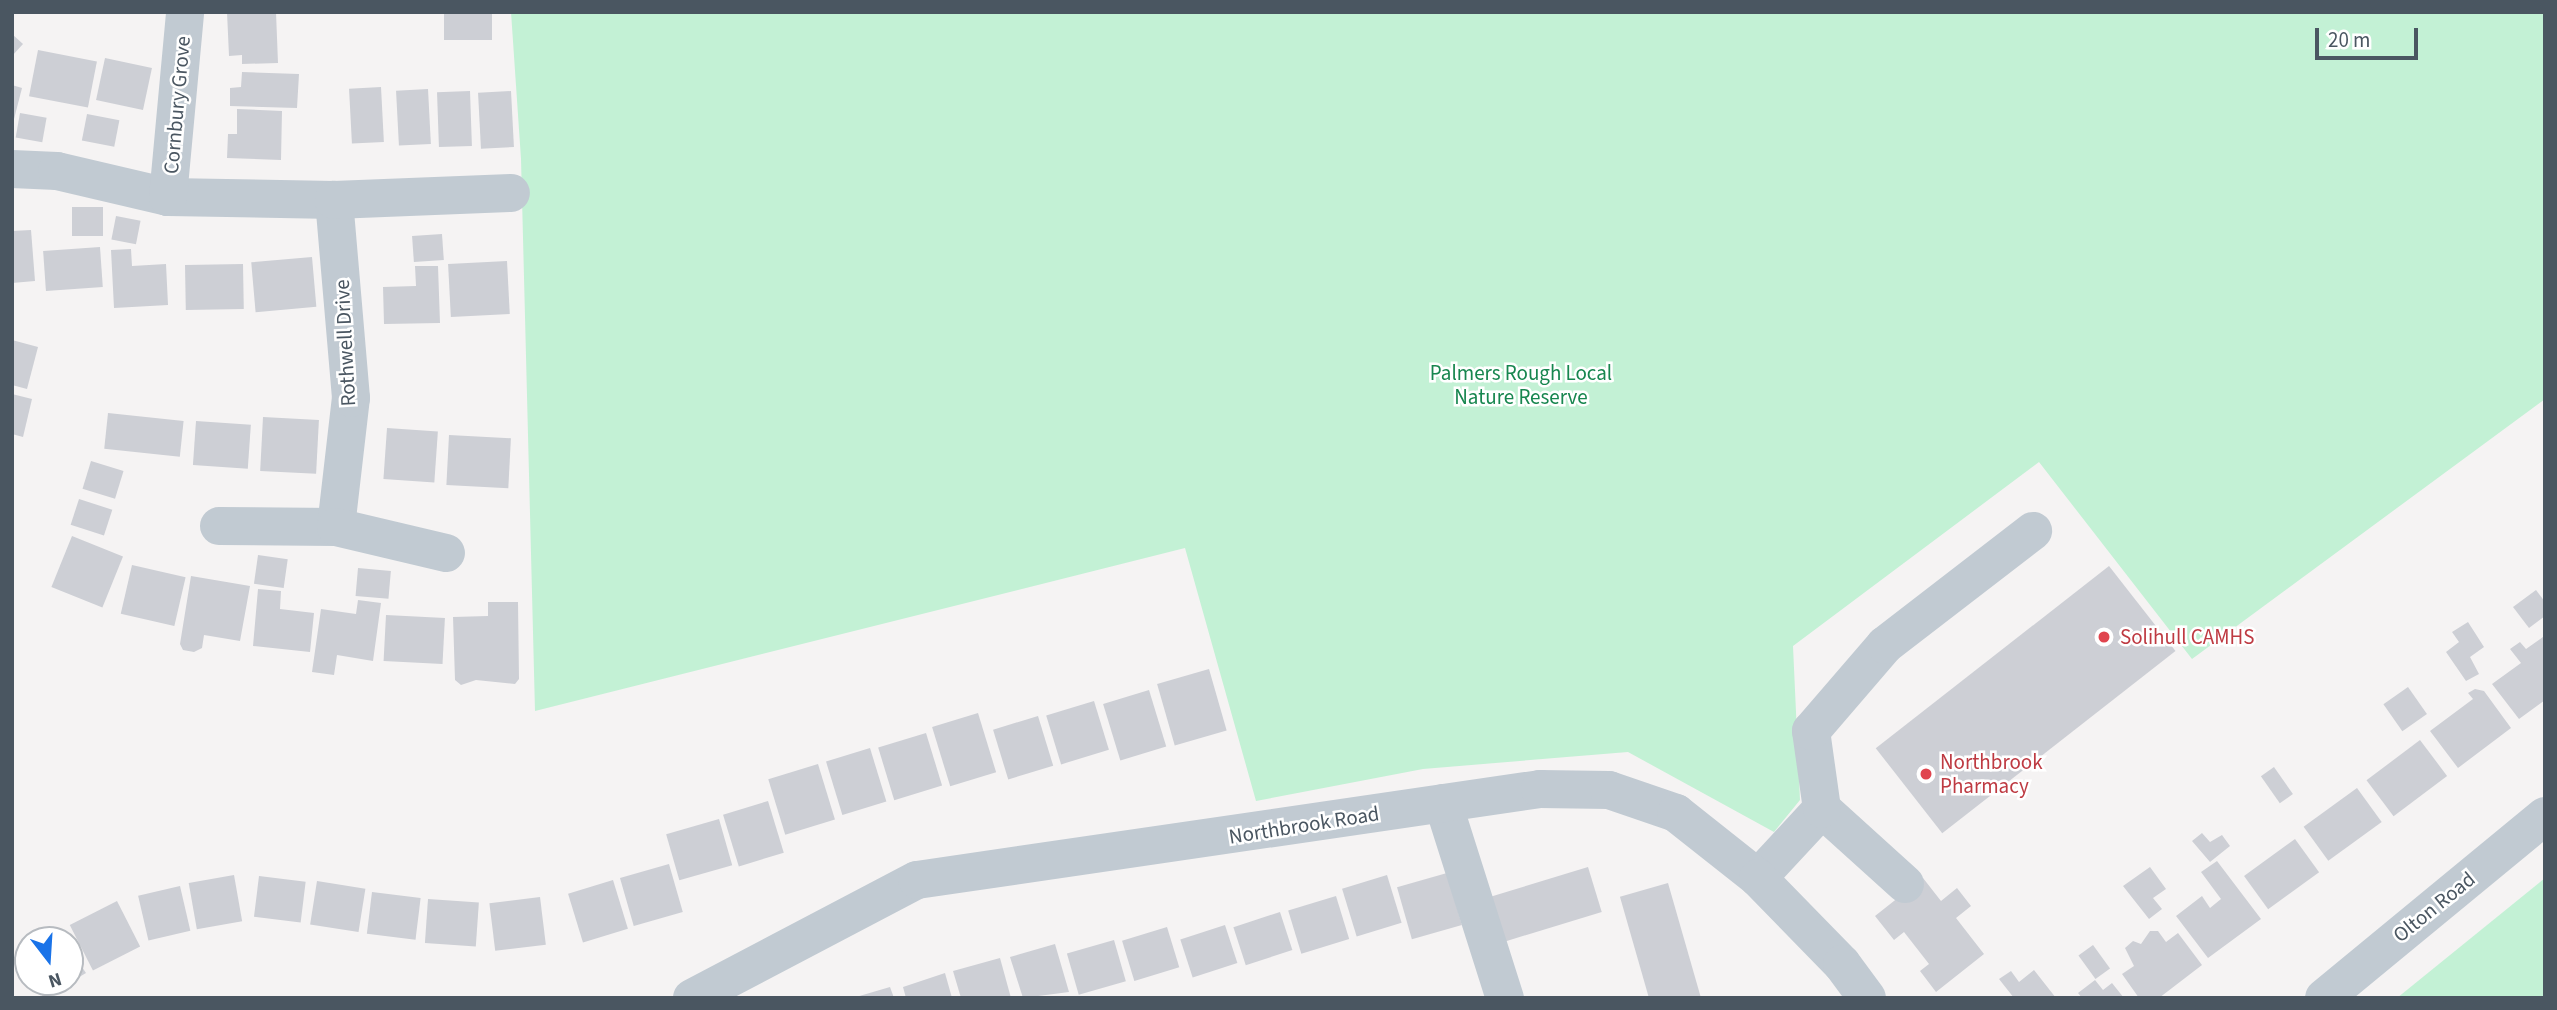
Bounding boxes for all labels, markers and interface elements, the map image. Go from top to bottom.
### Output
scale bar [2319,14,2422,58]
text: 20 m [2328,25,2370,55]
street label: Cornbury Grove [158,35,196,175]
street label: Rothwell Drive [329,279,361,407]
park label: Palmers Rough Local Nature Reserve [1430,360,1612,410]
place label: Solihull CAMHS [2120,624,2254,650]
marker: Solihull CAMHS [2094,627,2114,647]
place label: Northbrook Pharmacy [1940,749,2043,799]
marker: Northbrook Pharmacy [1918,766,1934,782]
street label: Northbrook Road [1227,801,1381,849]
street label: Olton Road [2388,866,2480,948]
north arrow [14,926,84,996]
text: N [45,965,65,994]

